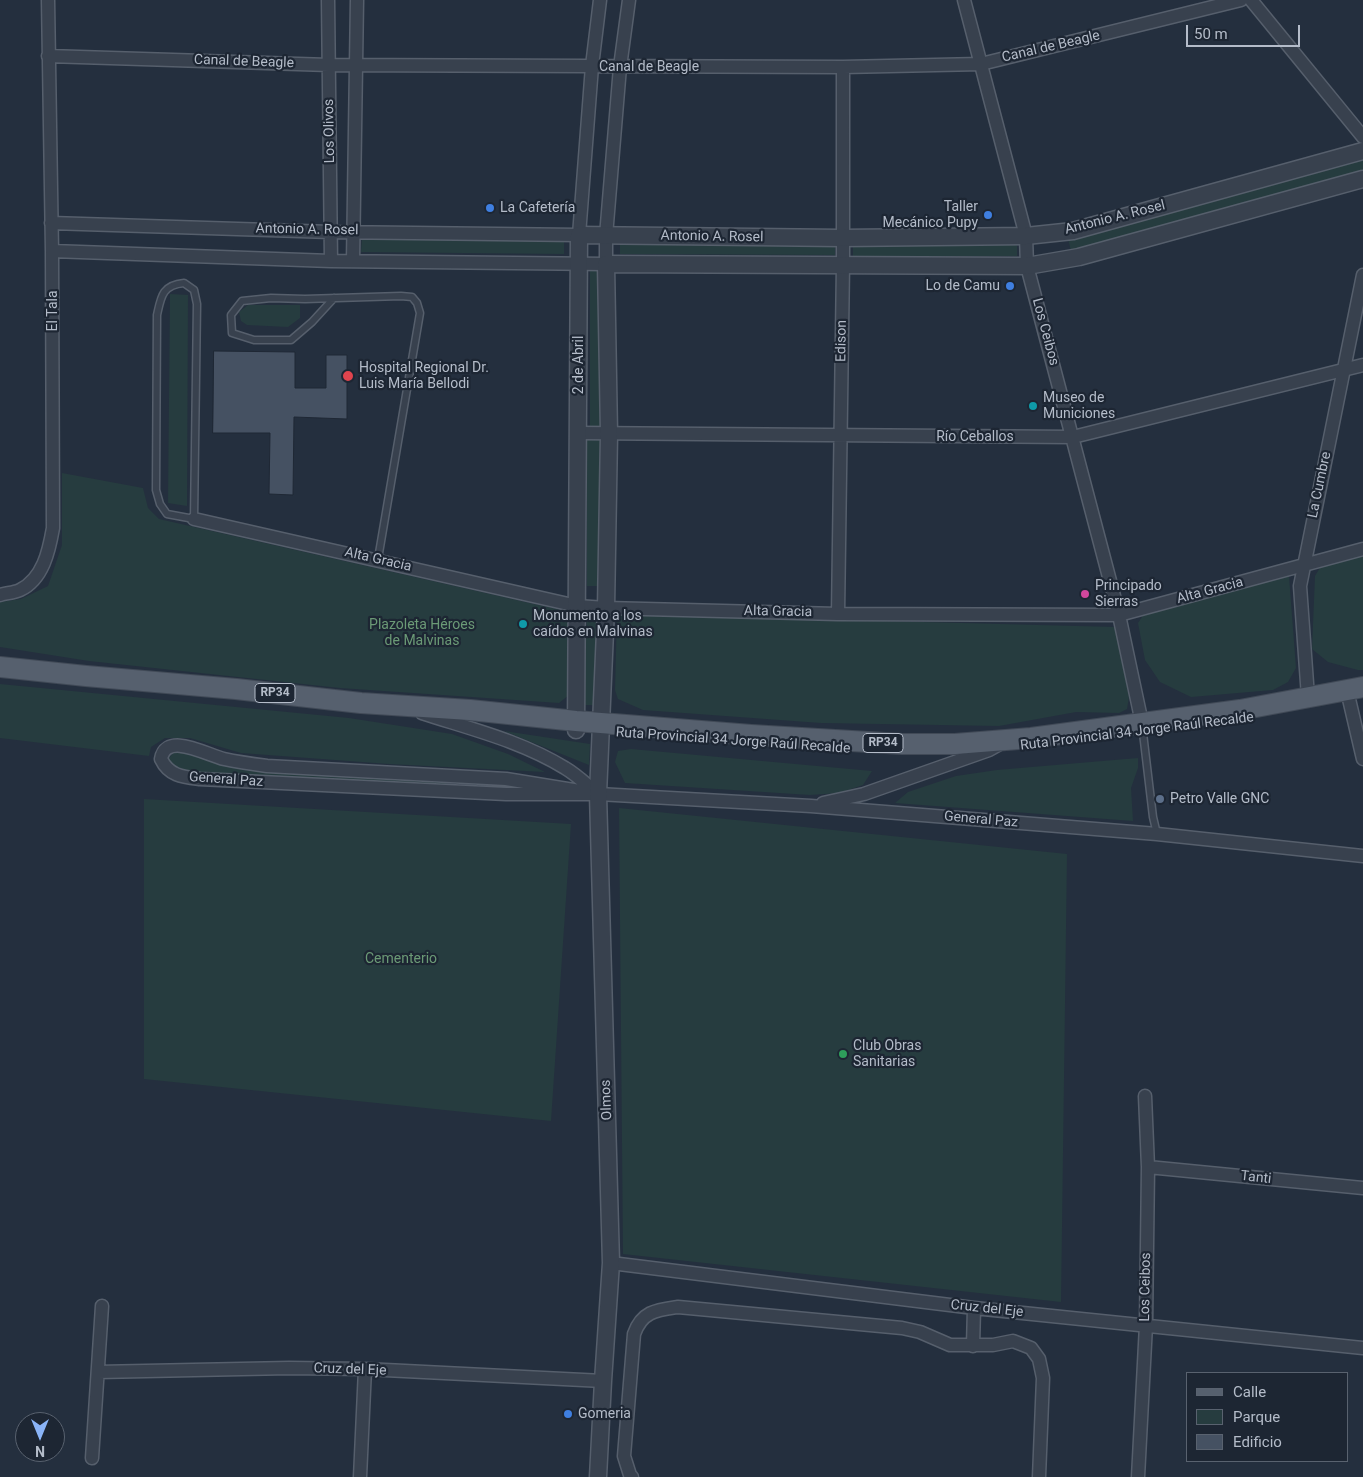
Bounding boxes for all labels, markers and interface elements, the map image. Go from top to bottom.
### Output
scale bar [1188,15,1302,47]
text: 50 m [1194,25,1228,43]
street label: Canal de Beagle [1000,28,1102,66]
street label: Canal de Beagle [194,52,294,72]
street label: Canal de Beagle [599,59,699,75]
street label: Los Olivos [321,99,339,163]
street label: Antonio A. Rosel [1063,197,1167,239]
place label: Taller Mecánico Pupy [883,199,978,232]
place label: La Cafetería [500,200,575,216]
marker: La Cafetería [484,202,496,214]
marker: Taller Mecánico Pupy [982,209,994,221]
street label: Antonio A. Rosel [255,221,359,239]
street label: Antonio A. Rosel [660,228,764,246]
place label: Lo de Camu [925,278,1000,294]
marker: Lo de Camu [1004,280,1016,292]
street label: El Tala [45,290,61,332]
street label: Los Ceibos [1028,296,1062,368]
street label: Edison [833,320,851,362]
street label: 2 de Abril [571,336,587,394]
place label: Hospital Regional Dr. Luis María Bellodi [359,360,489,392]
marker: Hospital Regional Dr. Luis María Bellodi [341,369,355,383]
place label: Museo de Municiones [1043,390,1115,422]
marker: Museo de Municiones [1027,400,1039,412]
street label: Río Ceballos [936,429,1014,445]
street label: La Cumbre [1305,450,1335,520]
street label: Alta Gracia [343,544,413,576]
street label: Alta Gracia [1175,574,1245,608]
place label: Principado Sierras [1095,578,1162,610]
marker: Principado Sierras [1079,588,1091,600]
street label: Alta Gracia [744,603,812,621]
place label: Monumento a los caídos en Malvinas [533,608,653,640]
park label: Plazoleta Héroes de Malvinas [369,617,475,650]
marker: Monumento a los caídos en Malvinas [517,618,529,630]
road number: RP34 [255,684,295,702]
street label: Ruta Provincial 34 Jorge Raúl Recalde [1019,709,1255,755]
street label: Ruta Provincial 34 Jorge Raúl Recalde [615,724,851,758]
road number: RP34 [863,734,903,752]
street label: General Paz [188,769,264,791]
place label: Petro Valle GNC [1170,791,1269,807]
marker: Petro Valle GNC [1154,793,1166,805]
street label: General Paz [943,808,1019,832]
park label: Cementerio [365,951,437,967]
place label: Club Obras Sanitarias [853,1038,921,1070]
marker: Club Obras Sanitarias [837,1048,849,1060]
street label: Olmos [598,1079,616,1121]
street label: Tanti [1240,1168,1272,1188]
street label: Los Ceibos [1137,1252,1155,1322]
street label: Cruz del Eje [950,1297,1024,1321]
street label: Cruz del Eje [313,1360,387,1380]
legend [1186,1372,1348,1462]
text: Calle [1233,1383,1266,1401]
place label: Gomeria [578,1406,631,1422]
marker: Gomeria [562,1408,574,1420]
text: Parque [1233,1408,1280,1426]
north arrow [15,1412,65,1462]
text: Edificio [1233,1433,1282,1451]
text: N [35,1443,45,1459]

